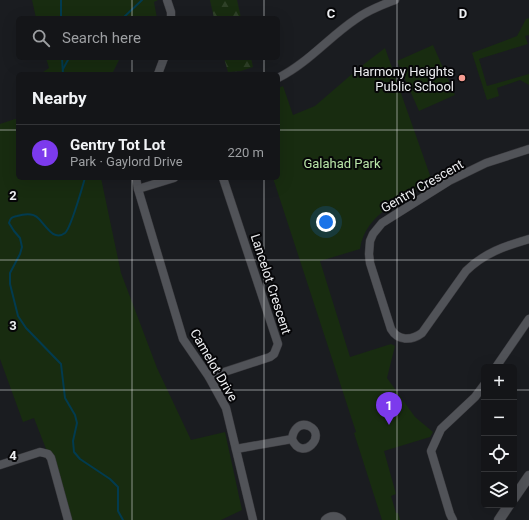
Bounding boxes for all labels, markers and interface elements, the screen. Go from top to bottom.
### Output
text: C [327,6,336,21]
text: D [459,6,467,21]
search box [16,16,280,60]
icon: search [30,27,52,49]
text: Search here [62,29,141,47]
place label: Harmony Heights Public School [353,64,454,94]
marker: Harmony Heights Public School [457,73,467,83]
text: Nearby [32,88,87,108]
text: Gentry Tot Lot [70,136,165,154]
text: 1 [41,145,49,160]
text: 220 m [227,145,264,160]
text: Park · Gaylord Drive [70,154,183,169]
park label: Galahad Park [303,156,381,171]
street label: Gentry Crescent [378,156,466,216]
text: 2 [9,188,17,203]
your location [316,212,336,232]
street label: Lancelot Crescent [248,232,294,336]
text: 3 [9,318,17,333]
street label: Camelot Drive [187,326,241,404]
map controls [481,364,517,508]
button: + [481,364,517,400]
pin: 1 [376,392,402,425]
button: − [481,400,517,436]
button: locate [481,436,517,472]
text: 4 [9,448,17,463]
button: layers [481,472,517,508]

